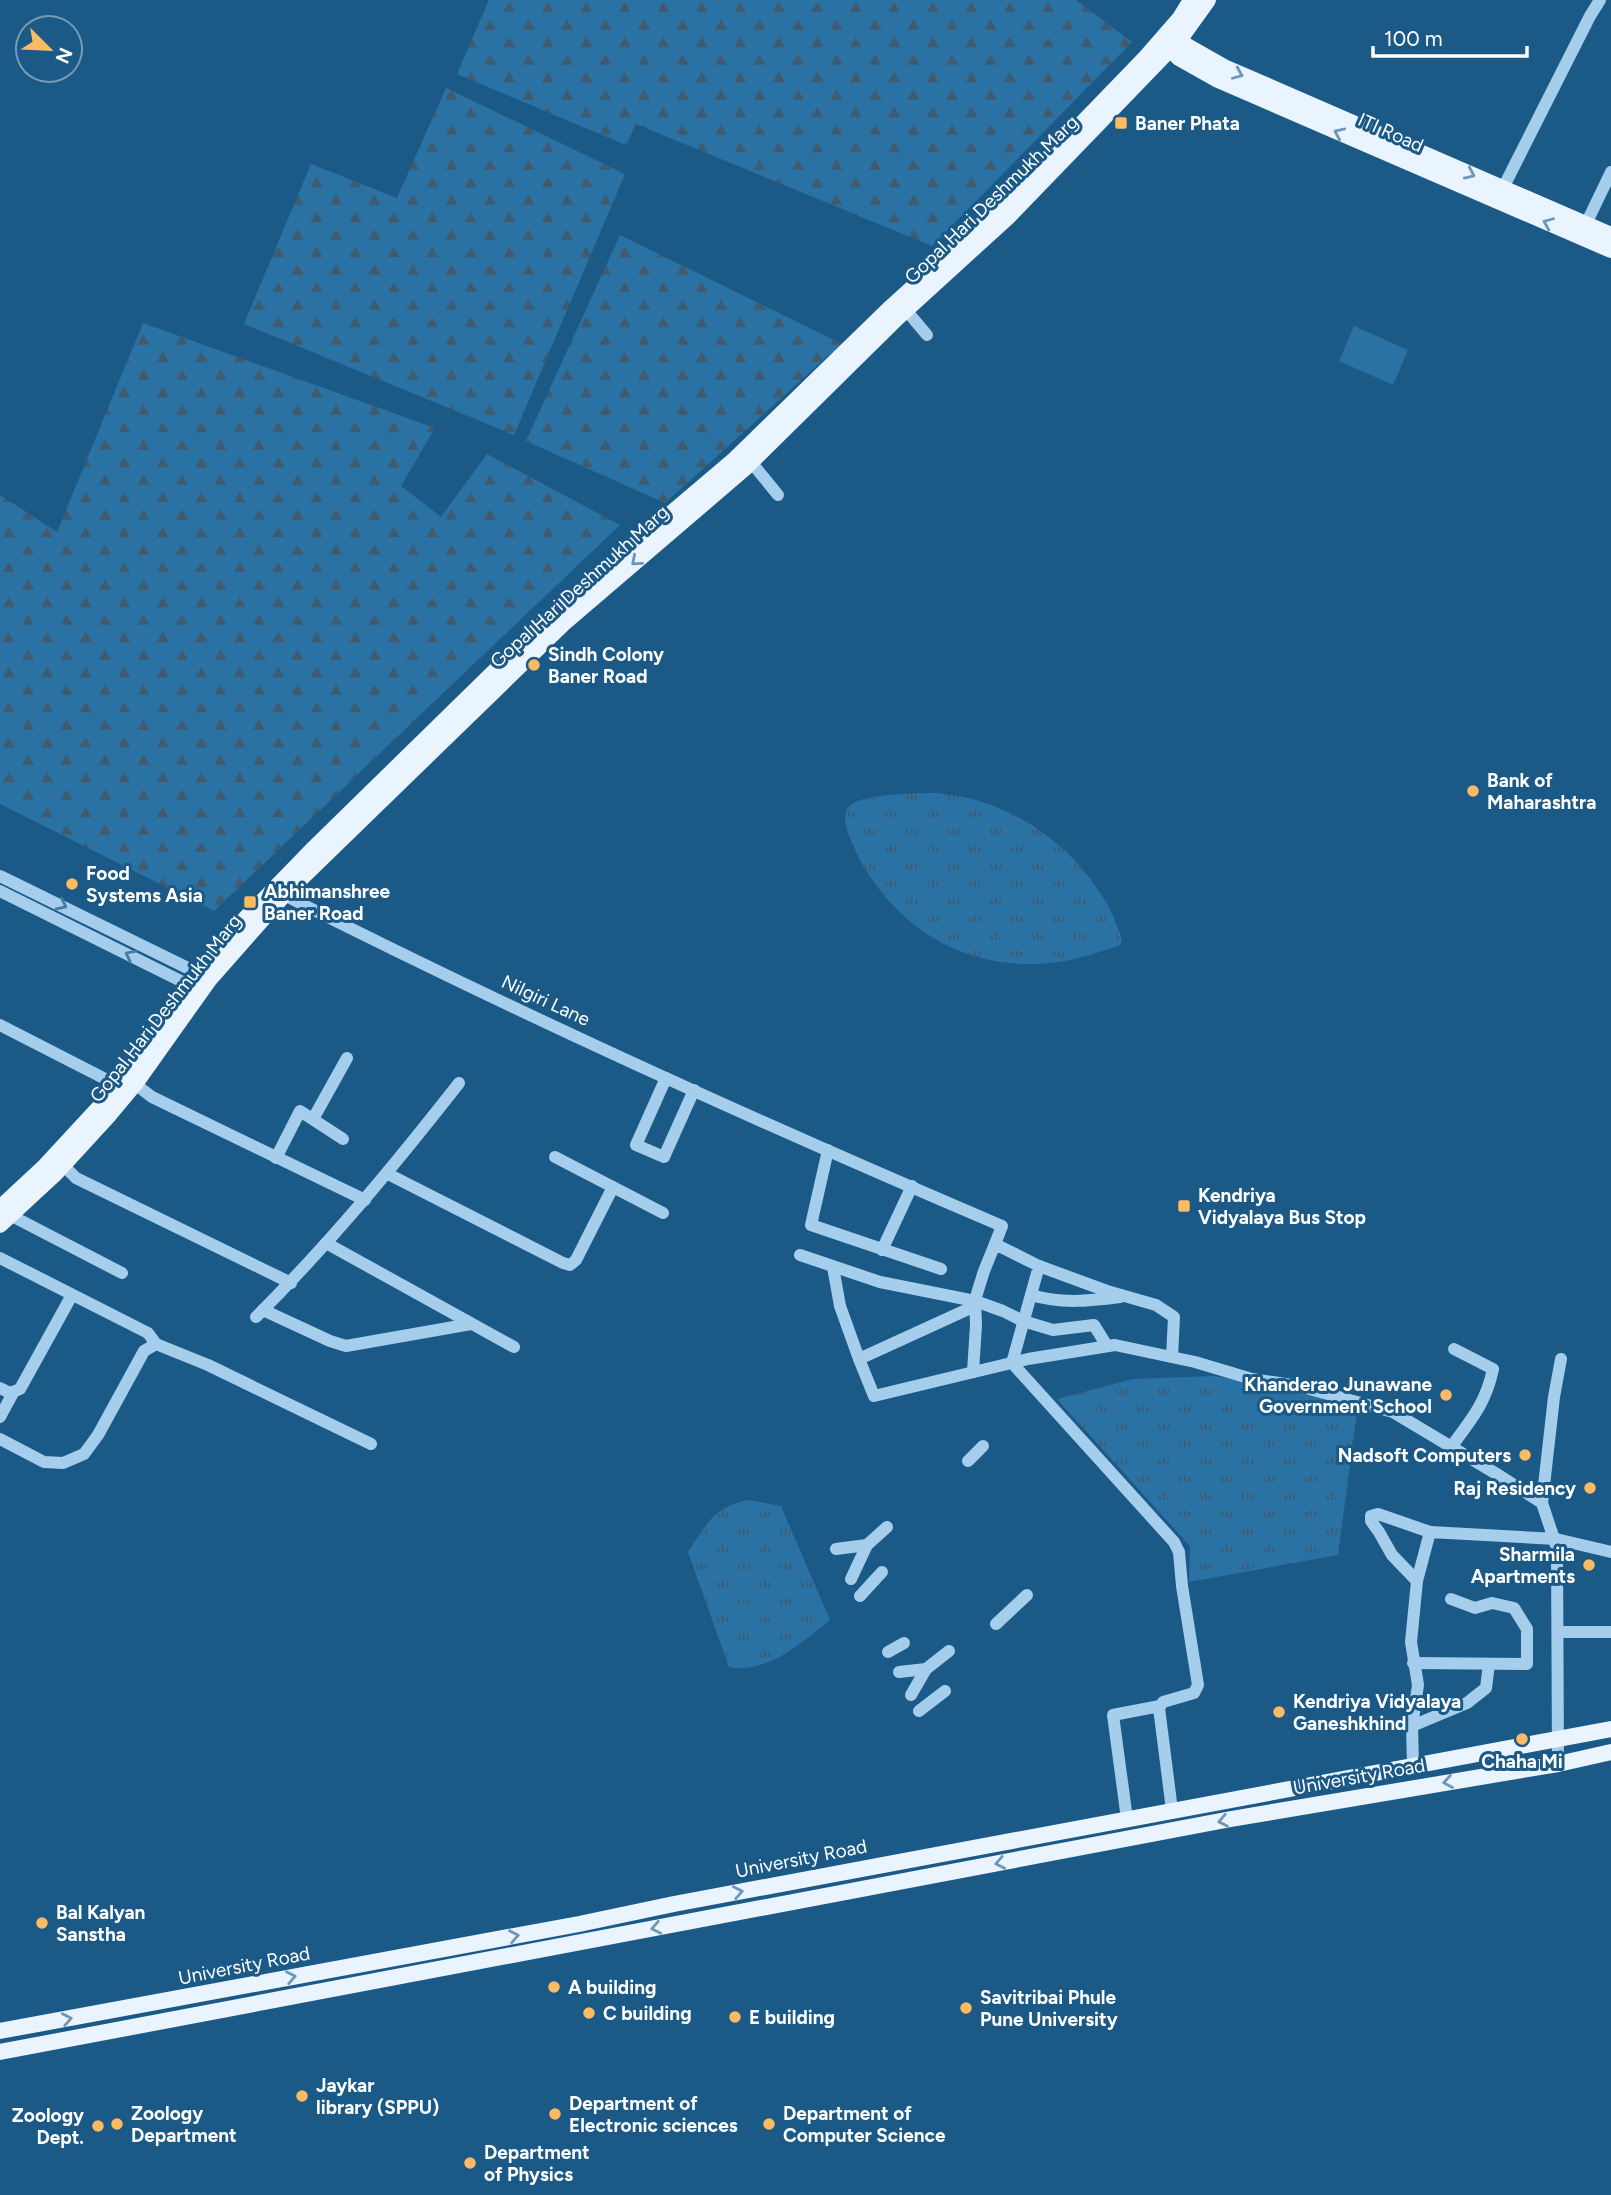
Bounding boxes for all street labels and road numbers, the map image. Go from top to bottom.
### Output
street label: ITI Road [1355,108,1427,157]
street label: Gopal Hari Deshmukh Marg [900,110,1083,288]
street label: Gopal Hari Deshmukh Marg [485,500,673,673]
street label: Gopal Hari Deshmukh Marg [85,910,246,1107]
street label: Nilgiri Lane [498,970,594,1031]
street label: University Road [1291,1754,1427,1799]
street label: University Road [733,1834,869,1883]
street label: University Road [176,1941,312,1990]

